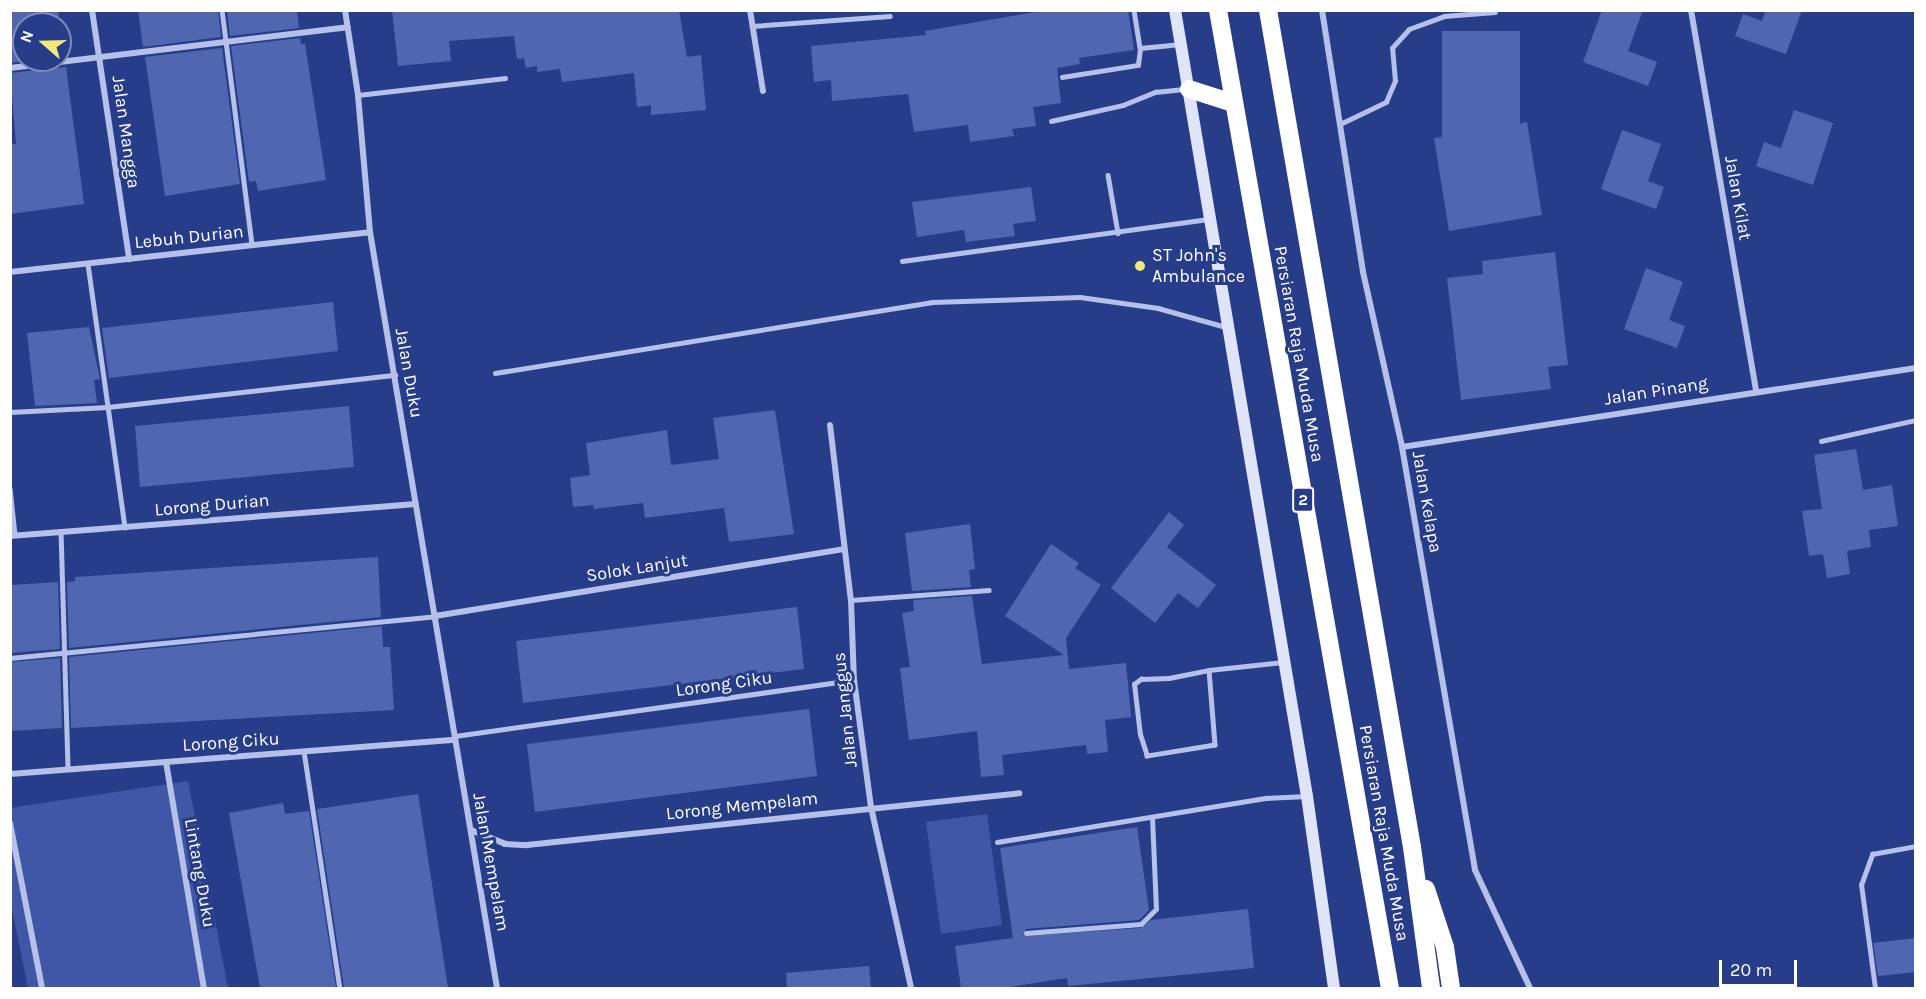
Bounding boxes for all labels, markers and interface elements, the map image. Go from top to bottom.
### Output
north arrow [12,12,72,72]
text: N [16,28,37,45]
street label: Jalan Mangga [107,74,145,190]
street label: Jalan Kilat [1720,154,1756,242]
street label: Lebuh Durian [133,221,245,253]
street label: Persiaran Raja Muda Musa [1269,244,1329,464]
place label: ST John's Ambulance [1152,245,1245,288]
marker: ST John's Ambulance [1133,259,1147,273]
street label: Jalan Duku [390,326,428,420]
street label: Jalan Pinang [1603,372,1709,410]
street label: Jalan Kelapa [1407,449,1447,555]
road number: 2 [1291,487,1315,513]
street label: Lorong Durian [154,489,270,521]
street label: Solok Lanjut [585,549,689,587]
street label: Jalan Janggus [828,651,862,769]
street label: Lorong Ciku [674,667,774,701]
street label: Persiaran Raja Muda Musa [1354,723,1414,943]
street label: Lorong Ciku [182,728,280,756]
street label: Lorong Mempelam [665,787,819,825]
street label: Jalan Mempelam [468,791,514,933]
street label: Lintang Duku [180,817,220,929]
scale bar [1722,948,1800,986]
text: 20 m [1730,959,1772,981]

